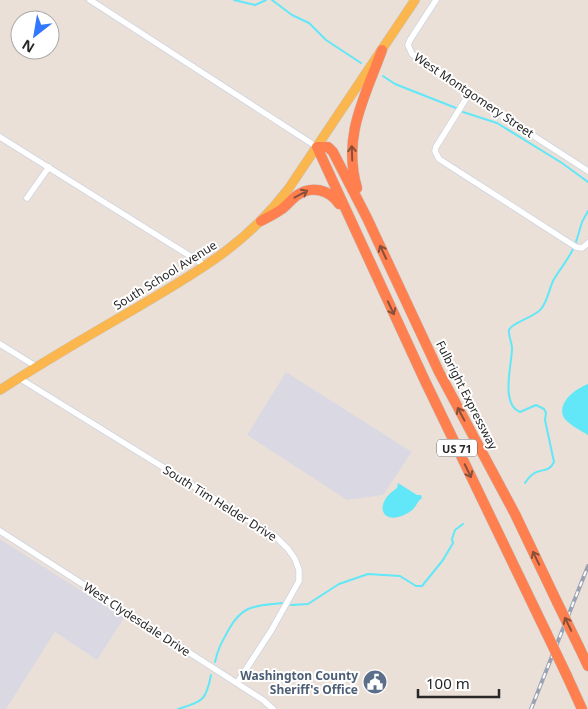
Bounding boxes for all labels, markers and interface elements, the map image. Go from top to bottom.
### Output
north arrow [10,10,60,60]
text: N [18,35,38,58]
street label: West Montgomery Street [411,48,538,142]
one-way arrow [347,146,356,162]
one-way arrow [293,189,308,198]
street label: South School Avenue [110,236,220,314]
one-way arrow [377,245,387,260]
one-way arrow [387,300,397,315]
street label: Fulbright Expressway [432,338,502,453]
one-way arrow [456,406,466,421]
road number: US 71 [437,439,477,456]
street label: South Tim Helder Drive [160,461,280,545]
one-way arrow [464,463,474,478]
one-way arrow [531,551,540,566]
street label: West Clydesdale Drive [80,578,194,660]
one-way arrow [563,617,572,632]
scale bar [418,666,499,698]
place label: Washington County Sheriff's Office [240,667,358,698]
public building icon: Washington County Sheriff's Office [362,669,388,695]
text: 100 m [426,673,470,693]

